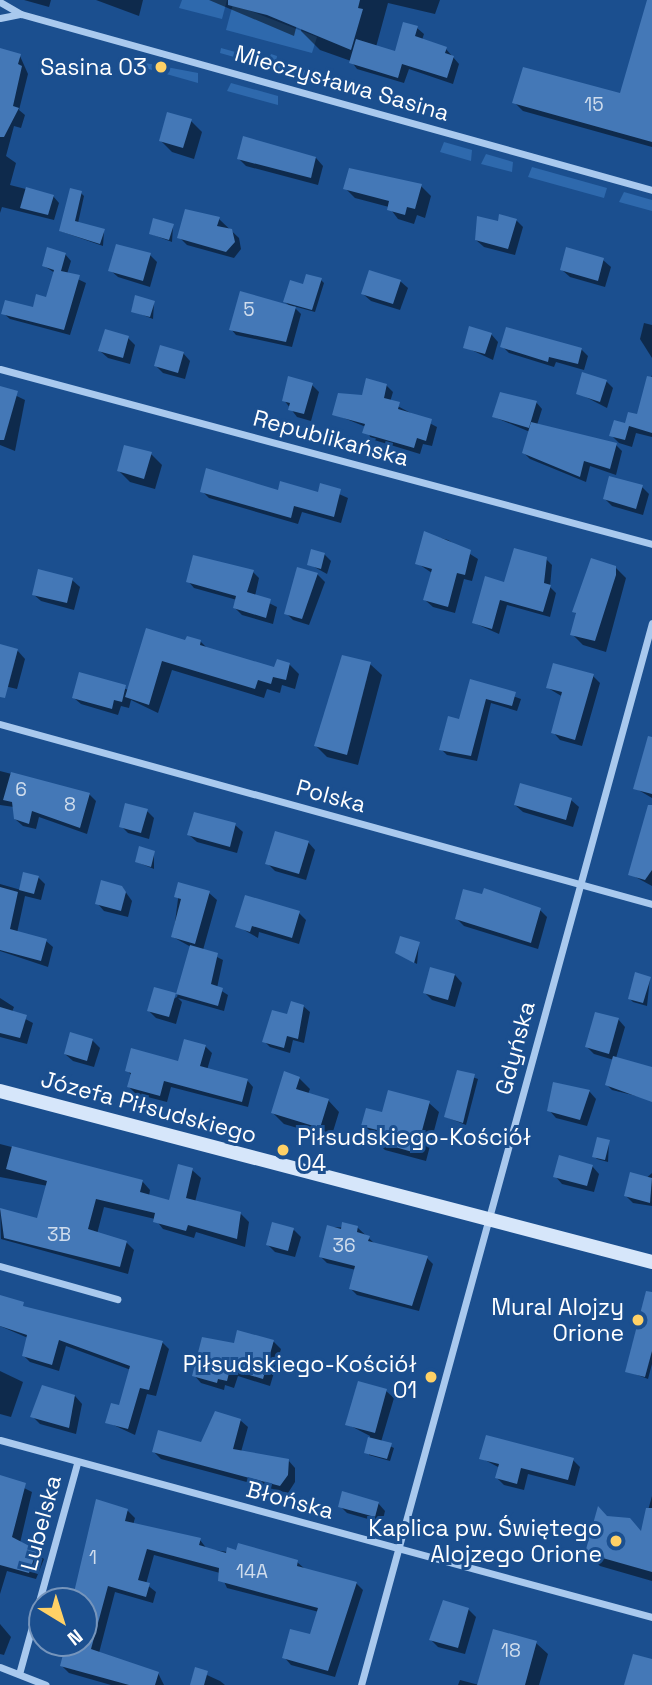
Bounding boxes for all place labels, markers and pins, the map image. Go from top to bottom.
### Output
place label: Sasina 03 [40,53,147,81]
marker: Sasina 03 [153,59,169,75]
place label: Piłsudskiego-Kościół 04 [297,1123,531,1177]
marker: Piłsudskiego-Kościół 04 [275,1142,291,1158]
place label: Mural Alojzy Orione [491,1293,624,1347]
marker: Mural Alojzy Orione [630,1312,646,1328]
place label: Piłsudskiego-Kościół 01 [183,1350,417,1404]
marker: Piłsudskiego-Kościół 01 [423,1369,439,1385]
place label: Kaplica pw. Świętego Alojzego Orione [368,1514,602,1568]
marker: Kaplica pw. Świętego Alojzego Orione [608,1533,624,1549]

